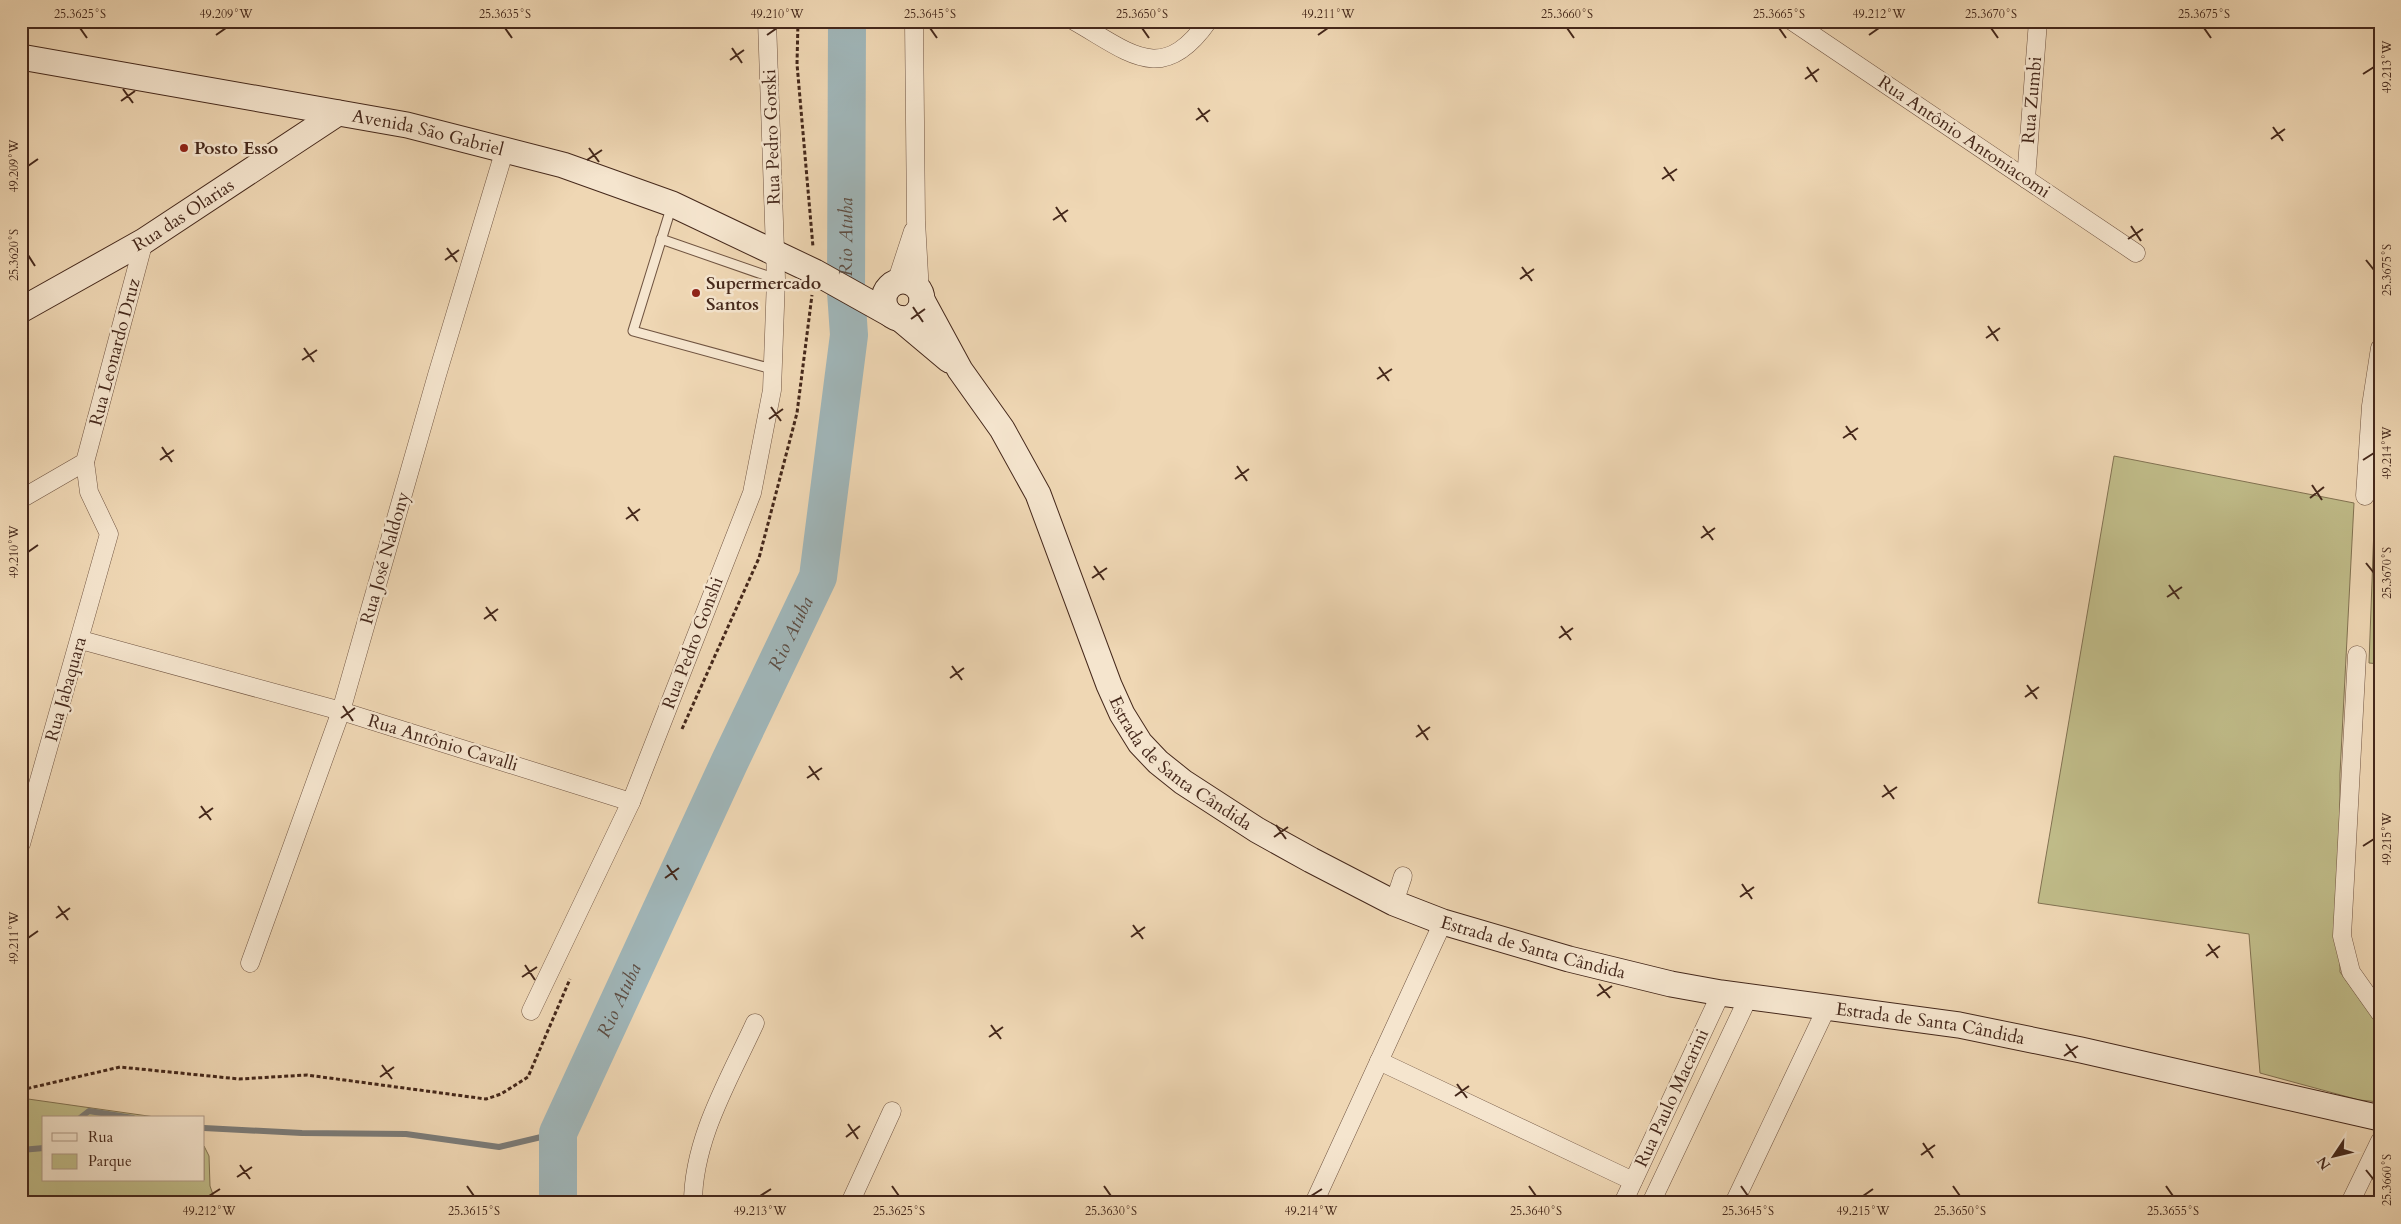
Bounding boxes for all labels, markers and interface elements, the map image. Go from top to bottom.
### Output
text: 25.3625°S [54,6,106,22]
text: 49.209°W [199,6,253,22]
text: 25.3635°S [479,6,531,22]
text: 49.210°W [750,6,804,22]
text: 25.3645°S [904,6,956,22]
text: 25.3650°S [1116,6,1168,22]
text: 49.211°W [1301,6,1355,22]
text: 25.3660°S [1541,6,1593,22]
text: 25.3665°S [1753,6,1805,22]
text: 49.212°W [1852,6,1906,22]
text: 25.3670°S [1965,6,2017,22]
text: 25.3675°S [2178,6,2230,22]
text: 49.213°W [2379,40,2395,94]
street label: Rua Zumbi [2016,55,2048,145]
street label: Rua Pedro Gorski [757,69,787,205]
street label: Rua Antônio Antoniacomi [1873,70,2055,204]
street label: Avenida São Gabriel [350,103,507,162]
place label: Posto Esso [194,136,278,161]
text: 49.209°W [6,139,22,193]
marker: Posto Esso [178,142,190,154]
street label: Rua das Olarias [128,173,239,257]
water label: Rio Atuba [833,197,859,276]
text: 25.3620°S [6,229,22,281]
text: 25.3675°S [2379,244,2395,296]
place label: Supermercado Santos [706,271,821,317]
street label: Rua Leonardo Druz [83,276,147,428]
marker: Supermercado Santos [690,287,702,299]
text: 49.214°W [2379,426,2395,480]
street label: Rua José Naldony [354,488,416,627]
text: 49.210°W [6,525,22,579]
text: 25.3670°S [2379,547,2395,599]
street label: Rua Pedro Gonshi [656,573,730,713]
water label: Rio Atuba [762,592,820,675]
street label: Rua Jabaquara [39,633,93,744]
street label: Estrada de Santa Cândida [1103,692,1257,836]
street label: Rua Antônio Cavalli [365,708,521,778]
text: 49.215°W [2379,812,2395,866]
street label: Estrada de Santa Cândida [1438,909,1629,985]
text: 49.211°W [6,911,22,965]
water label: Rio Atuba [591,959,648,1042]
street label: Estrada de Santa Cândida [1834,996,2027,1051]
street label: Rua Paulo Macarini [1629,1025,1715,1171]
legend [42,1116,205,1182]
text: Rua [88,1127,114,1147]
north arrow [2308,1132,2358,1182]
text: Parque [88,1151,132,1171]
text: N [2312,1153,2335,1174]
text: 25.3660°S [2379,1154,2395,1206]
text: 49.212°W [182,1203,236,1219]
text: 25.3615°S [448,1203,500,1219]
text: 49.213°W [733,1203,787,1219]
text: 25.3625°S [873,1203,925,1219]
text: 25.3630°S [1085,1203,1137,1219]
text: 49.214°W [1284,1203,1338,1219]
text: 25.3640°S [1510,1203,1562,1219]
text: 25.3645°S [1722,1203,1774,1219]
text: 49.215°W [1836,1203,1890,1219]
text: 25.3650°S [1934,1203,1986,1219]
text: 25.3655°S [2147,1203,2199,1219]

